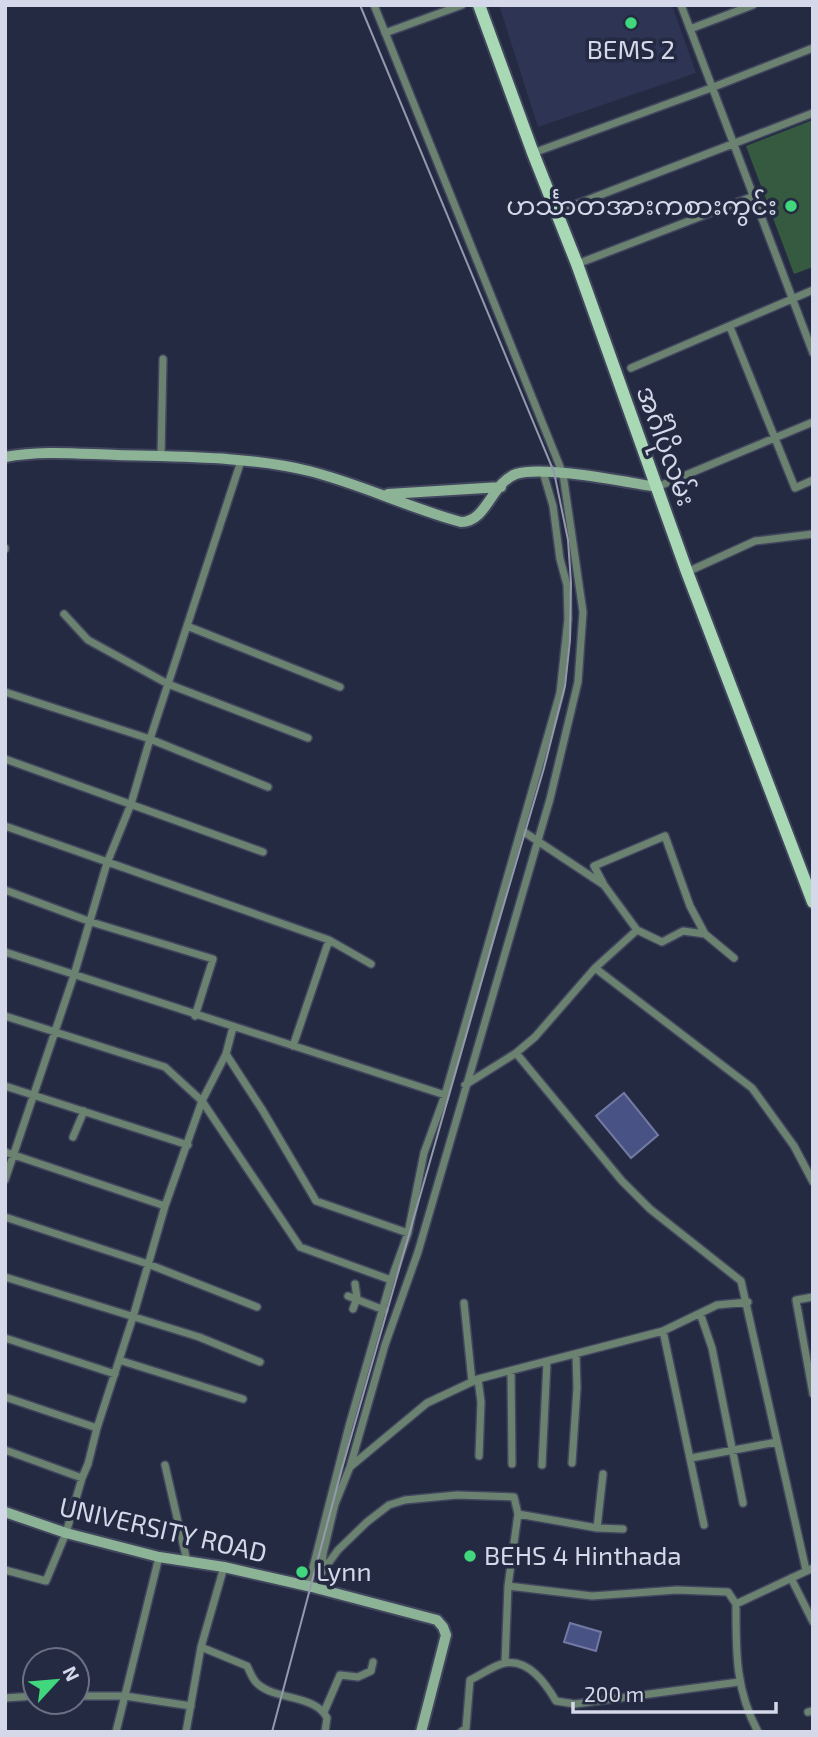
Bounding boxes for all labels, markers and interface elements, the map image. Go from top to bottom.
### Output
marker: BEMS 2 [623,15,639,31]
place label: BEMS 2 [587,33,675,64]
place label: ဟင်္သာတအားကစားကွင်း [506,189,777,226]
marker: ဟင်္သာတအားကစားကွင်း [783,198,799,214]
street label: အင်္ဂါပိုလမ်း [625,381,703,512]
street label: UNIVERSITY ROAD [57,1490,270,1567]
place label: BEHS 4 Hinthada [484,1539,682,1570]
marker: BEHS 4 Hinthada [462,1548,478,1564]
place label: Lynn [316,1555,372,1586]
marker: Lynn [294,1564,310,1580]
north arrow [21,1646,91,1716]
text: N [58,1662,85,1685]
scale bar [573,1670,776,1714]
text: 200 m [584,1681,644,1706]

